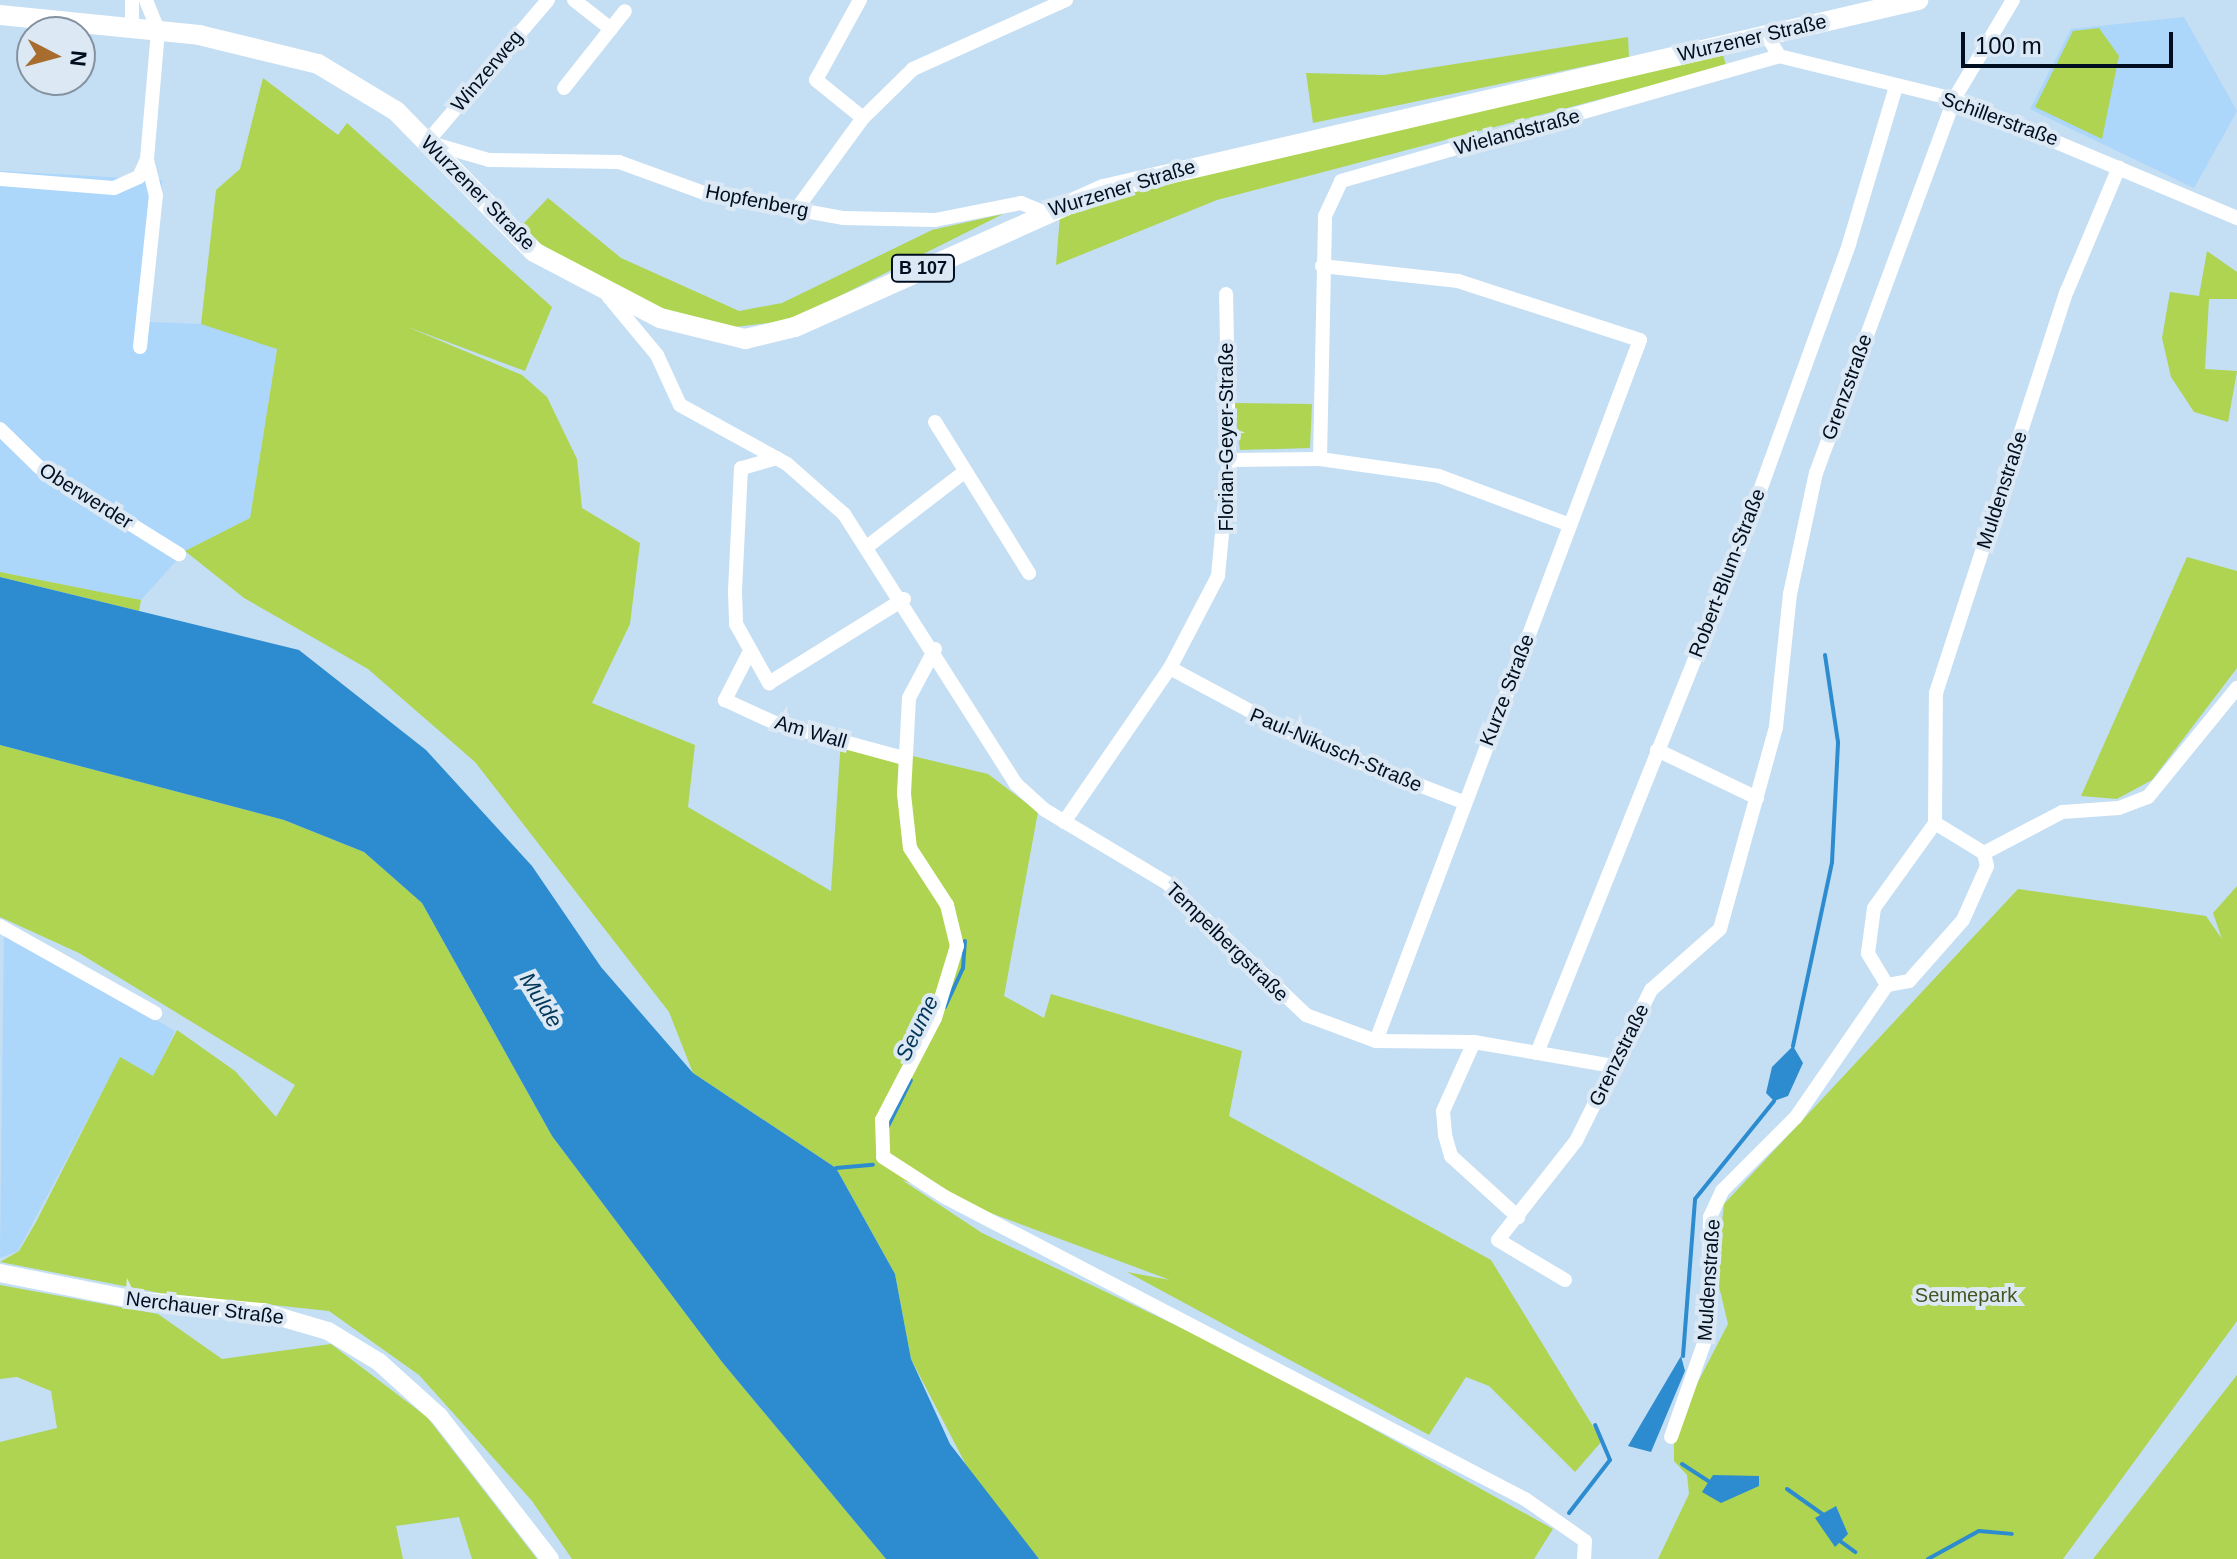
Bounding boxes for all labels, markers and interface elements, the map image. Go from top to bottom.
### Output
street label: Wurzener Straße [1675,9,1829,67]
north arrow [16,16,96,96]
scale bar [1965,16,2177,66]
street label: Winzerweg [446,25,528,117]
text: 100 m [1975,32,2042,59]
text: N [65,49,92,68]
street label: Schillerstraße [1938,87,2062,151]
street label: Wielandstraße [1452,104,1582,160]
street label: Wurzener Straße [416,131,540,255]
street label: Wurzener Straße [1046,154,1198,222]
street label: Hopfenberg [703,179,811,223]
road number: B 107 [889,254,957,282]
street label: Grenzstraße [1817,331,1877,443]
street label: Florian-Geyer-Straße [1214,343,1238,531]
street label: Muldenstraße [1972,428,2032,552]
street label: Oberwerder [35,458,137,534]
street label: Robert-Blum-Straße [1684,485,1770,661]
street label: Kurze Straße [1475,631,1539,749]
street label: Paul-Nikusch-Straße [1246,703,1426,797]
street label: Am Wall [772,710,850,754]
street label: Tempelbergstraße [1161,877,1293,1007]
water label: Mulde [514,968,568,1032]
water label: Seume [890,991,944,1065]
street label: Grenzstraße [1584,1000,1654,1110]
street label: Muldenstraße [1693,1218,1725,1342]
park label: Seumepark [1915,1283,2017,1307]
street label: Nerchauer Straße [125,1286,285,1330]

